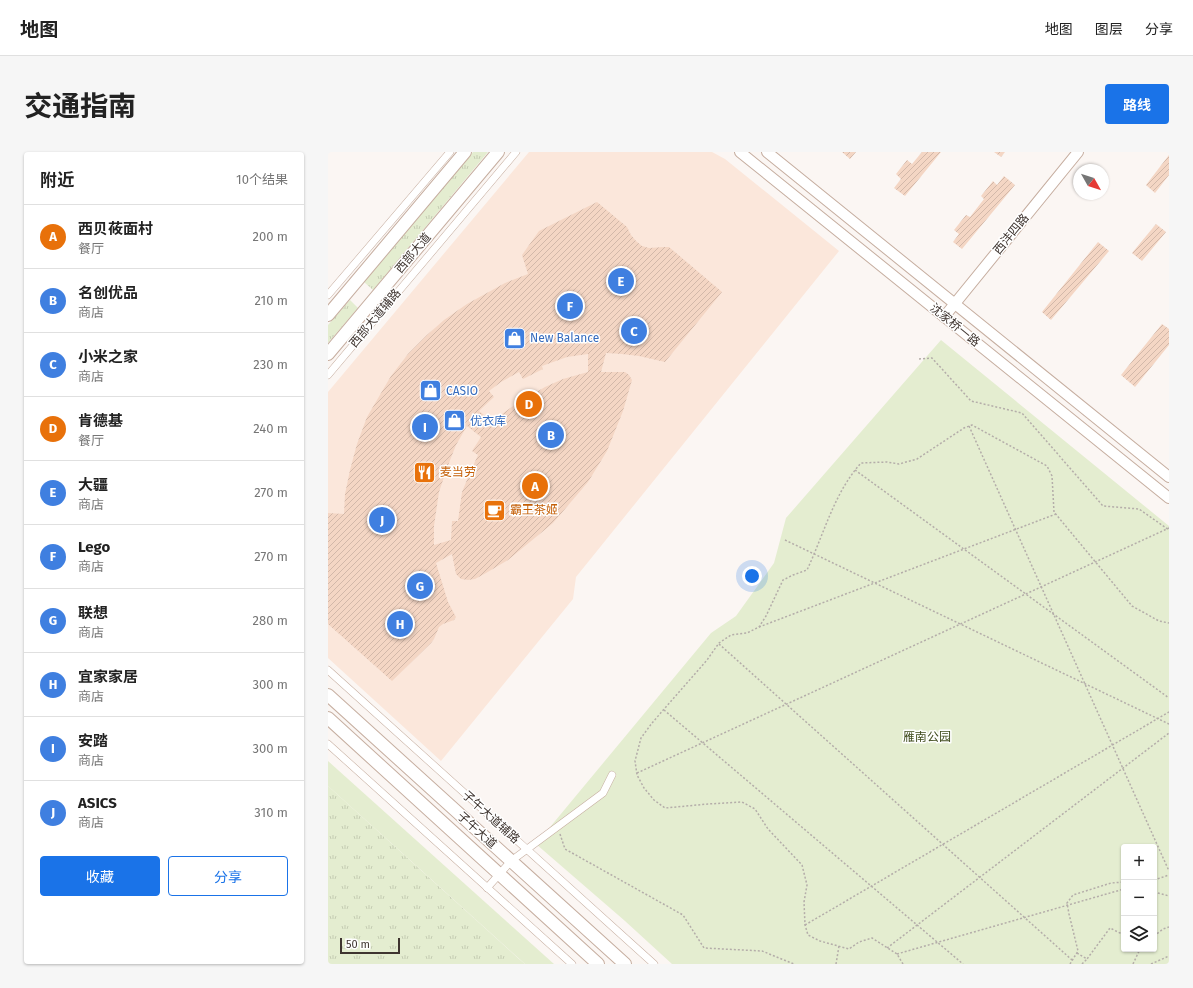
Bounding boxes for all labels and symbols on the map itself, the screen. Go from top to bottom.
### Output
north arrow [1073,164,1109,200]
street label: 西沣四路 [990,211,1032,257]
street label: 西部大道 [392,230,434,276]
pin: E [608,266,634,296]
street label: 西部大道辅路 [346,286,404,350]
pin: F [557,291,583,321]
street label: 沈家桥一路 [927,301,983,349]
pin: C [621,316,647,346]
shop icon: New Balance [501,325,527,351]
place label: New Balance [530,331,599,345]
shop icon: CASIO [417,378,443,404]
place label: CASIO [446,384,478,398]
pin: D [516,389,542,419]
shop icon: 优衣库 [442,408,468,434]
pin: I [412,412,438,442]
place label: 优衣库 [470,414,506,428]
pin: B [538,420,564,450]
restaurant icon: 麦当劳 [411,459,437,485]
place label: 麦当劳 [440,465,476,479]
pin: A [522,471,548,501]
cafe icon: 霸王茶姬 [481,497,507,523]
place label: 霸王茶姬 [510,503,558,517]
pin: J [369,505,395,535]
your location [742,566,762,586]
pin: G [407,571,433,601]
pin: H [387,609,413,639]
park label: 雁南公园 [903,730,951,744]
street label: 子午大道辅路 [459,788,523,846]
street label: 子午大道 [454,809,500,851]
scale bar [340,936,400,955]

